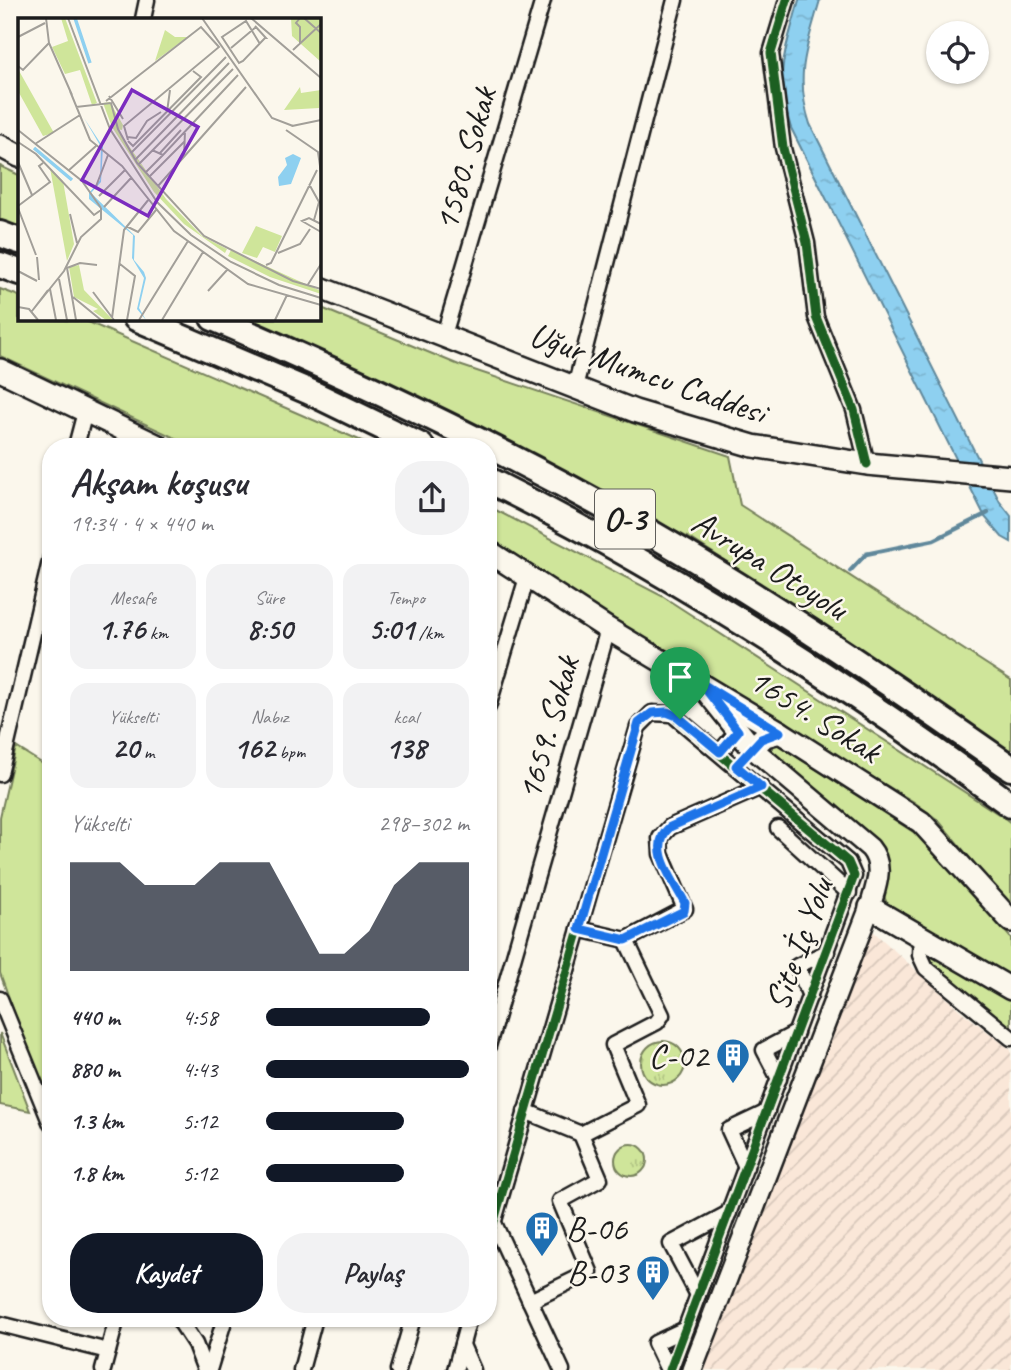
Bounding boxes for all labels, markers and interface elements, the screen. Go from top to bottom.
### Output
inset map [18,18,320,320]
map controls [926,21,989,84]
button: locate [926,21,989,84]
street label: 1580. Sokak [423,80,507,236]
street label: Uğur Mumcu Caddesi [524,312,776,436]
text: Akşam koşusu [70,459,247,506]
button: share [395,461,469,535]
road number: O-3 [595,490,655,548]
street label: Avrupa Otoyolu [684,499,858,632]
text: 19:34 · 4 × 440 m [70,509,213,538]
text: Mesafe [110,586,156,610]
text: Süre [255,586,284,610]
text: Tempo [387,586,425,610]
text: 1.76 [98,610,145,648]
text: 8:50 [247,610,292,648]
text: 5:01 [368,610,414,648]
text: km [145,621,168,645]
text: /km [414,621,444,645]
pin [650,647,710,719]
street label: 1659. Sokak [506,649,590,805]
street label: 1654. Sokak [741,657,891,774]
icon: arrive [661,658,699,696]
text: Yükselti [109,705,158,729]
text: Nabız [251,705,288,729]
text: kcal [393,705,418,729]
text: 20 [112,729,139,767]
text: 162 [234,729,275,767]
text: 138 [386,729,426,767]
text: m [139,740,154,764]
text: bpm [275,740,305,764]
text: Yükselti [70,809,130,838]
text: 298–302 m [378,809,469,838]
street label: Site İç Yolu [754,870,844,1016]
text: 440 m [70,1003,120,1032]
text: 4:58 [182,1003,218,1032]
place label: C-02 [649,1033,711,1078]
building icon: C-02 [714,1036,752,1085]
text: 880 m [70,1055,120,1084]
text: 4:43 [182,1055,218,1084]
text: 1.3 km [70,1107,124,1136]
text: 5:12 [182,1107,218,1136]
text: 1.8 km [70,1159,124,1188]
text: 5:12 [182,1159,218,1188]
place label: B-06 [566,1206,628,1251]
building icon: B-06 [523,1209,561,1258]
button: Kaydet [70,1233,263,1313]
button: Paylaş [277,1233,469,1313]
place label: B-03 [567,1250,630,1295]
building icon: B-03 [634,1253,672,1302]

